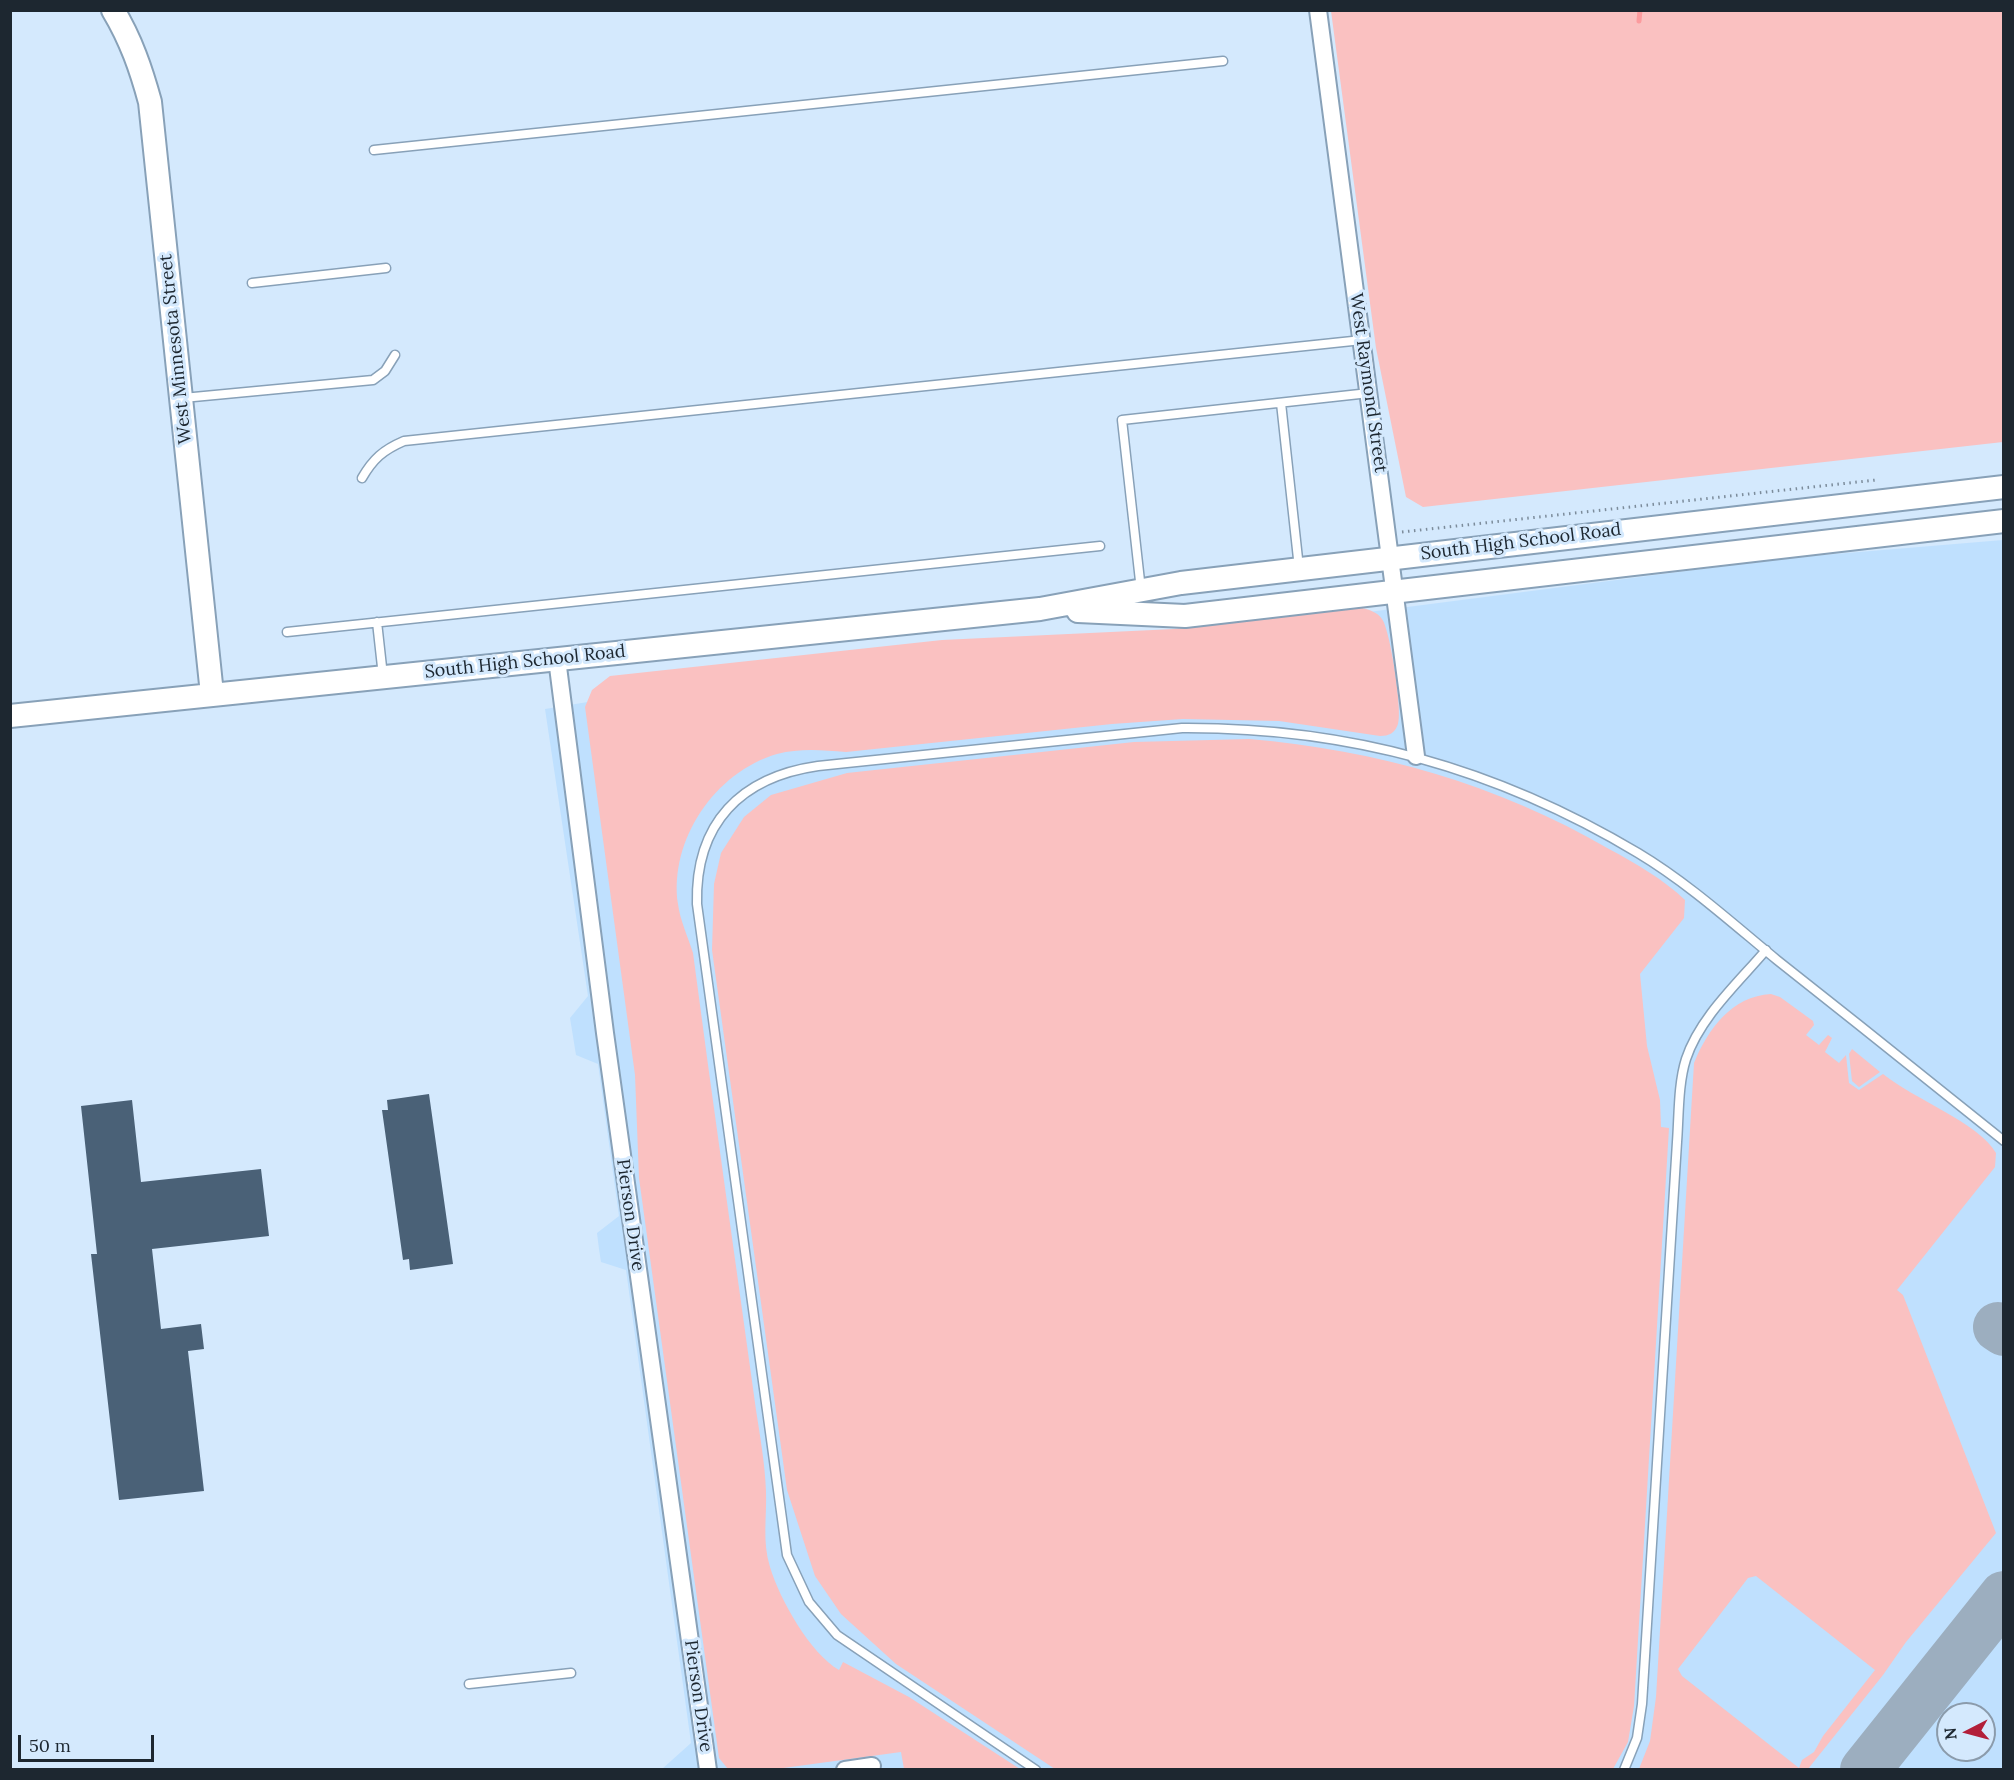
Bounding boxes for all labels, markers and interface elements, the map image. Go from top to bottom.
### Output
street label: West Minnesota Street [155,253,197,445]
street label: West Raymond Street [1345,292,1391,474]
street label: South High School Road [1420,519,1622,565]
street label: South High School Road [423,641,627,683]
street label: Pierson Drive [611,1158,649,1272]
street label: Pierson Drive [679,1639,717,1753]
north arrow [1936,1702,1996,1762]
scale bar [21,1723,158,1761]
text: N [1939,1726,1961,1741]
text: 50 m [29,1734,71,1757]

